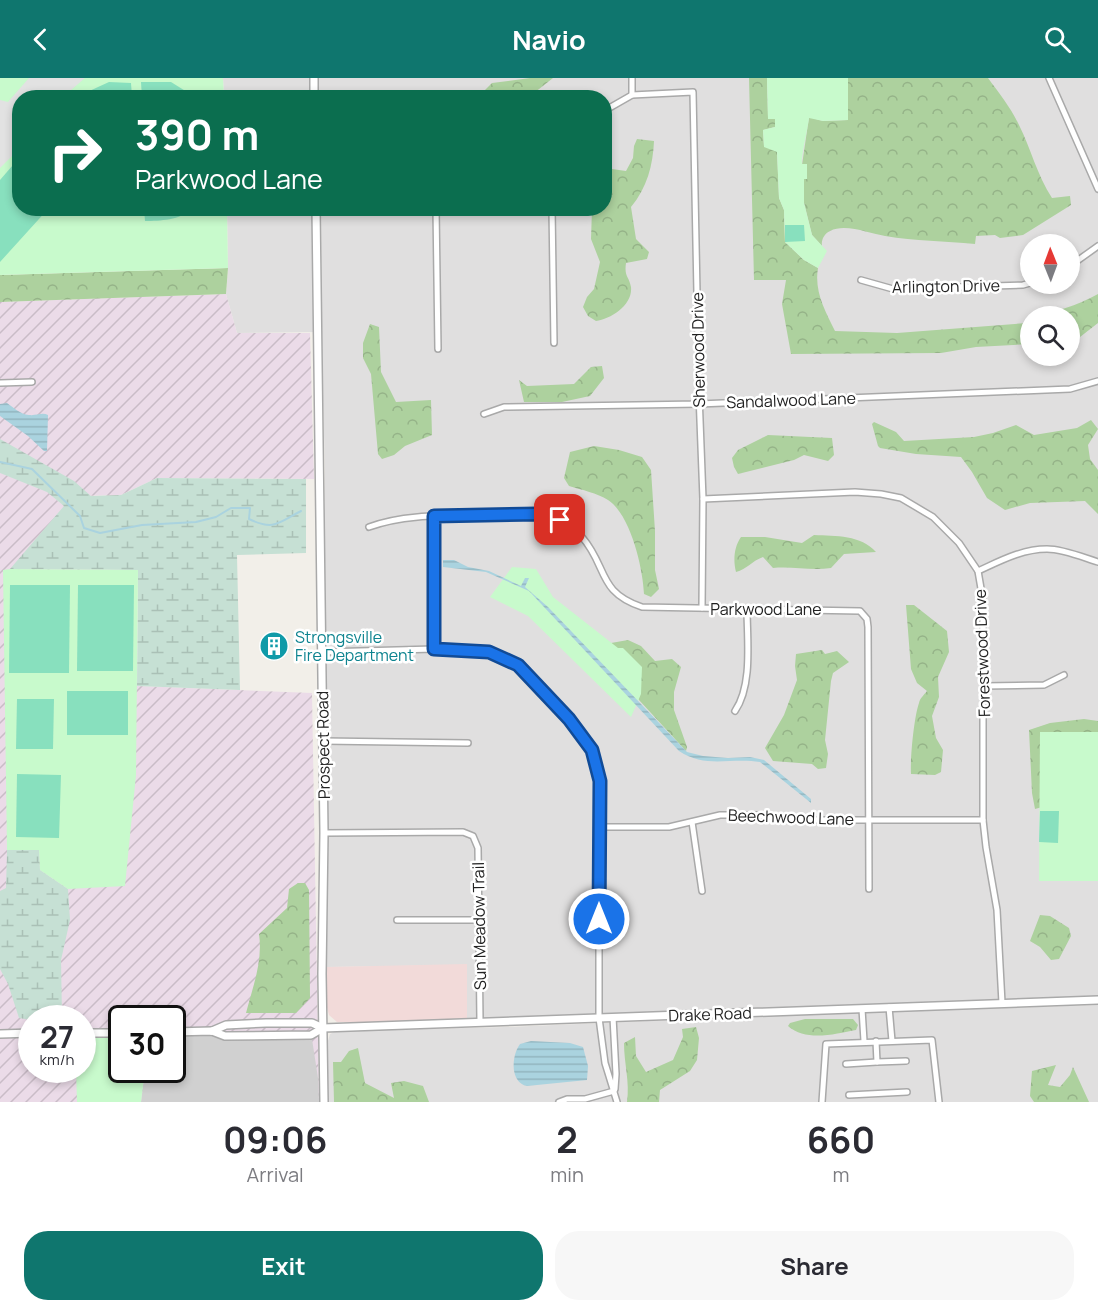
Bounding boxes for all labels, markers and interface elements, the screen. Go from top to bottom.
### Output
text: Navio [512,21,586,58]
icon: back [24,23,57,56]
icon: search [1041,23,1074,56]
text: 390 m [135,105,259,163]
icon: right [36,114,114,192]
text: Parkwood Lane [135,160,323,197]
north arrow [1020,234,1080,294]
map controls [1020,234,1080,366]
street label: Arlington Drive [892,274,1000,298]
street label: Sherwood Drive [686,292,710,408]
button: search [1020,306,1080,366]
street label: Sandalwood Lane [726,387,856,413]
pin [534,494,585,545]
icon: arrive [543,503,576,536]
street label: Forestwood Drive [969,589,995,717]
street label: Parkwood Lane [710,598,822,620]
place label: Strongsville Fire Department [295,626,414,666]
building icon: Strongsville Fire Department [258,630,290,662]
street label: Prospect Road [311,691,335,799]
street label: Beechwood Lane [727,804,855,830]
street label: Sun Meadow Trail [467,862,491,990]
position arrow [567,887,631,951]
street label: Drake Road [668,1002,752,1026]
speed limit sign: 30 [108,1005,186,1083]
text: 27 [40,1016,74,1057]
text: km/h [40,1049,74,1070]
text: 09:06 [223,1115,327,1164]
text: 2 [556,1115,578,1164]
text: 660 [807,1115,875,1164]
text: Arrival [247,1161,304,1188]
text: min [550,1161,584,1188]
text: m [832,1161,849,1188]
button: Exit [24,1231,543,1300]
button: Share [555,1231,1074,1300]

